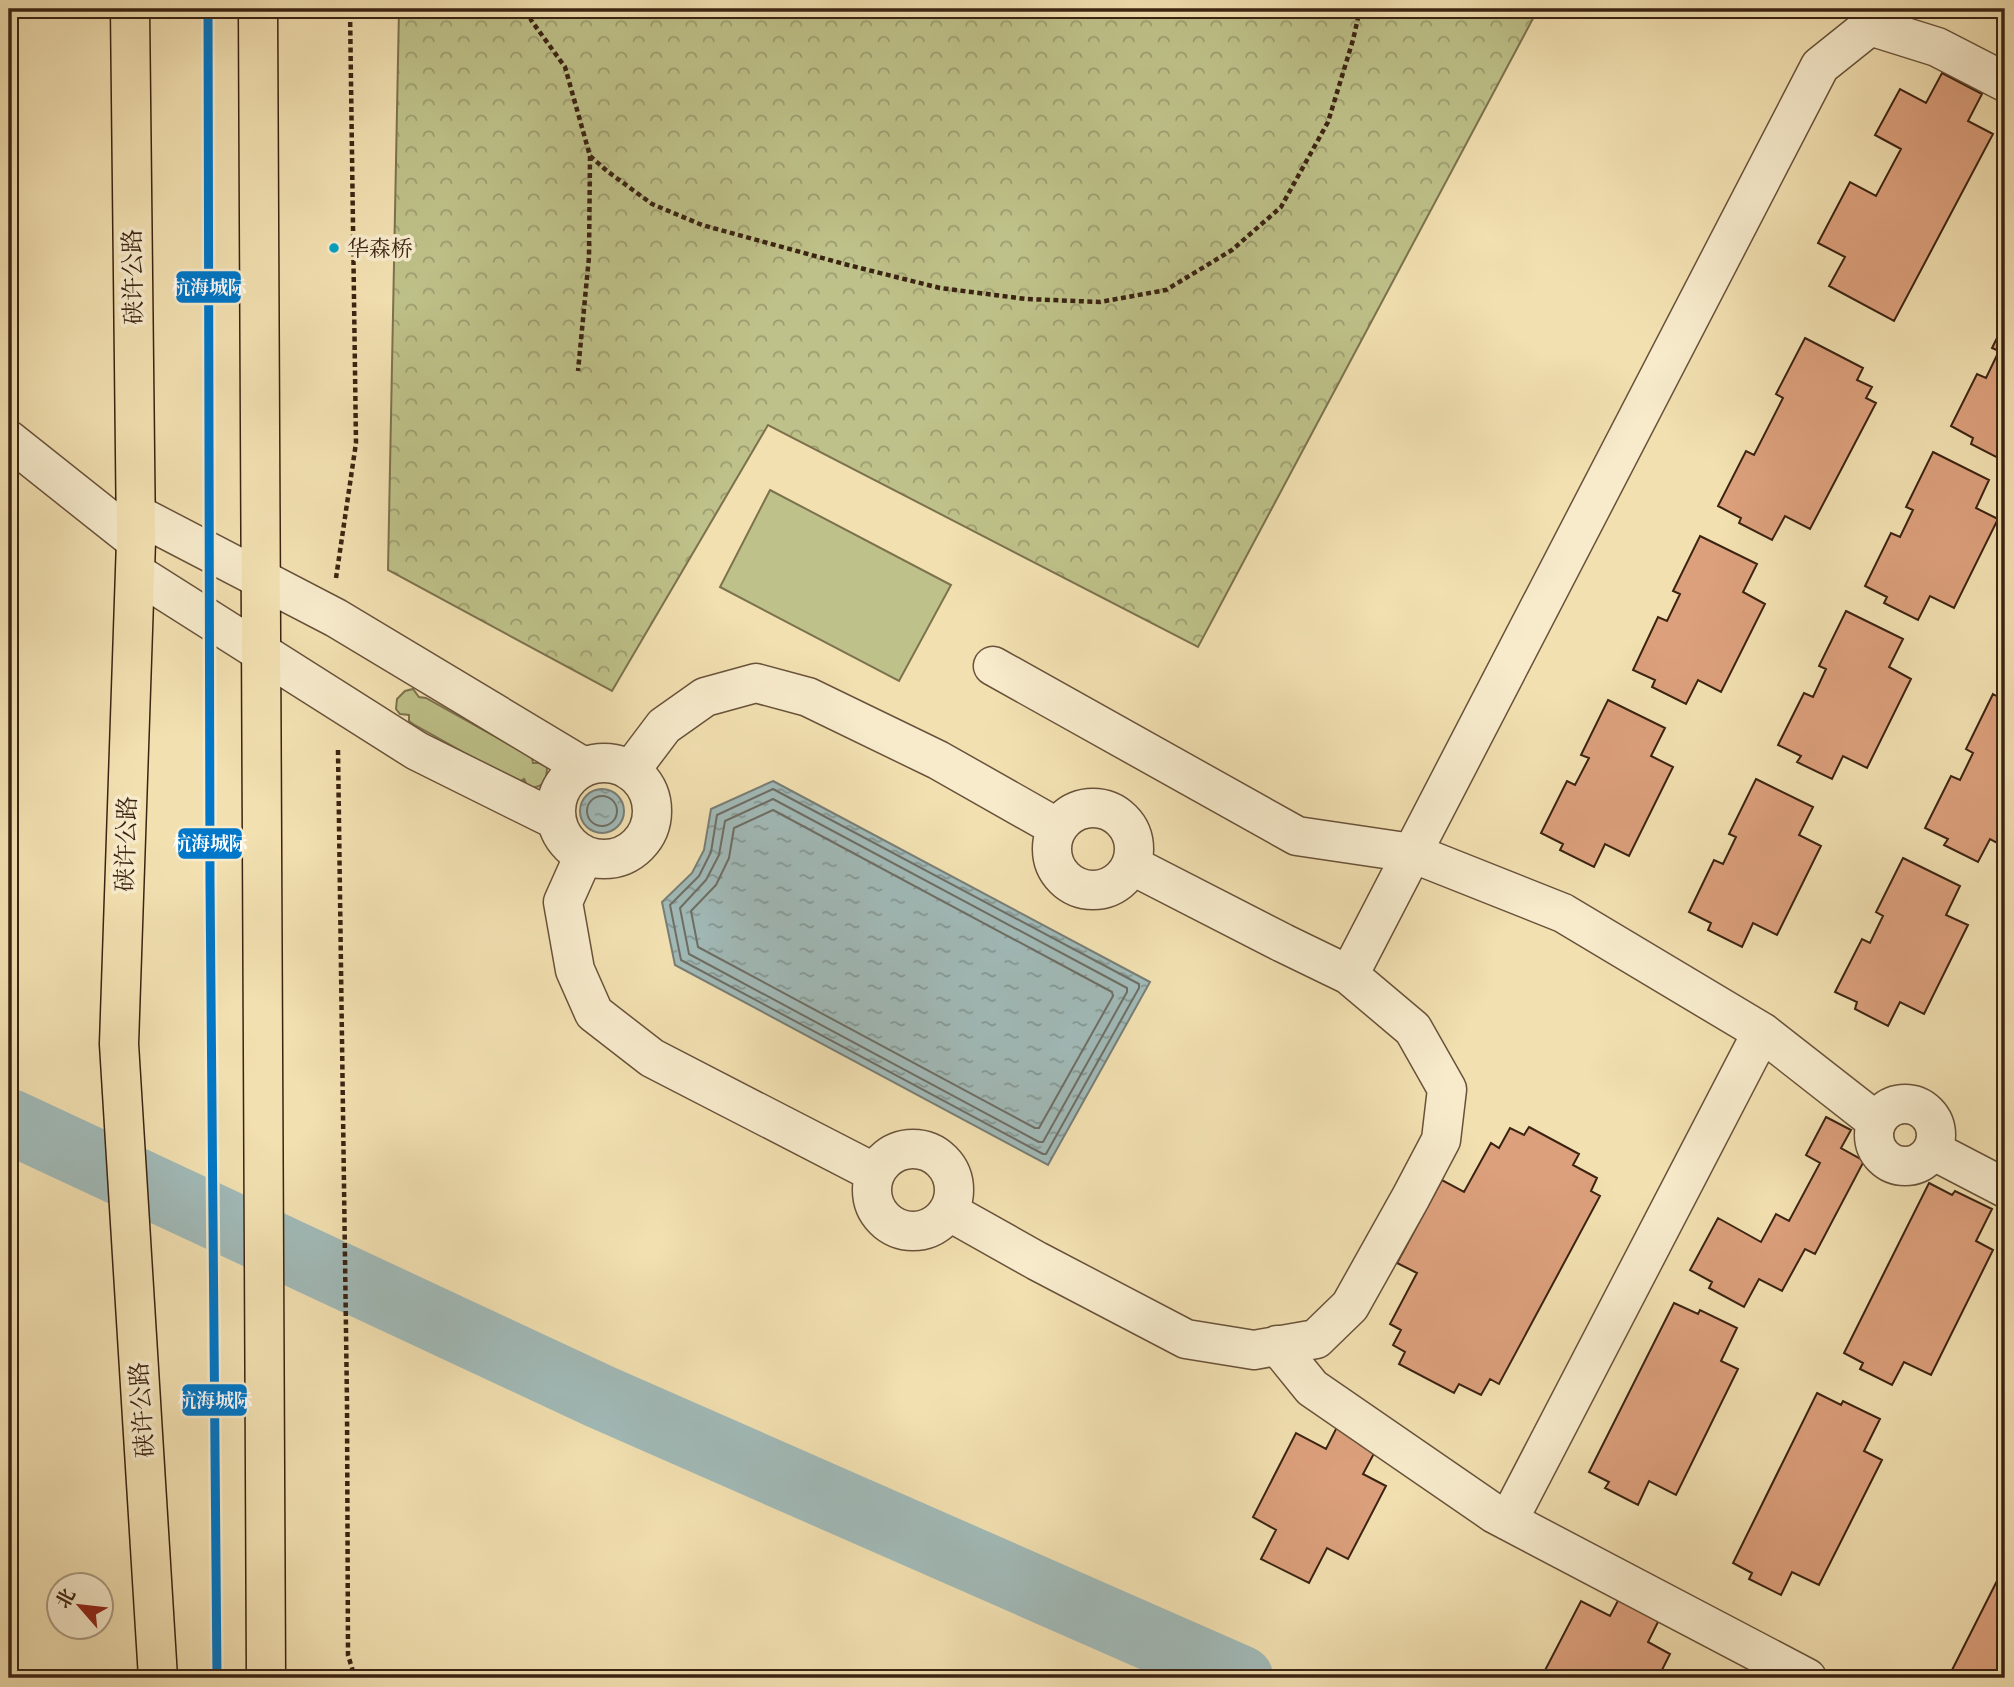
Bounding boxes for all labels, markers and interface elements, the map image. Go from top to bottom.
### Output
street label: 硖许公路 [117,229,153,325]
place label: 华森桥 [347,235,413,266]
marker: 华森桥 [327,241,341,255]
line badge: 杭海城际 [175,270,242,304]
text: 杭海城际 [171,276,247,302]
street label: 硖许公路 [109,796,147,893]
line badge: 杭海城际 [177,827,243,860]
text: 杭海城际 [172,832,248,858]
street label: 硖许公路 [124,1361,164,1459]
line badge: 杭海城际 [181,1383,248,1417]
text: 杭海城际 [177,1389,253,1415]
north arrow [46,1572,116,1642]
text: 北 [51,1584,83,1613]

